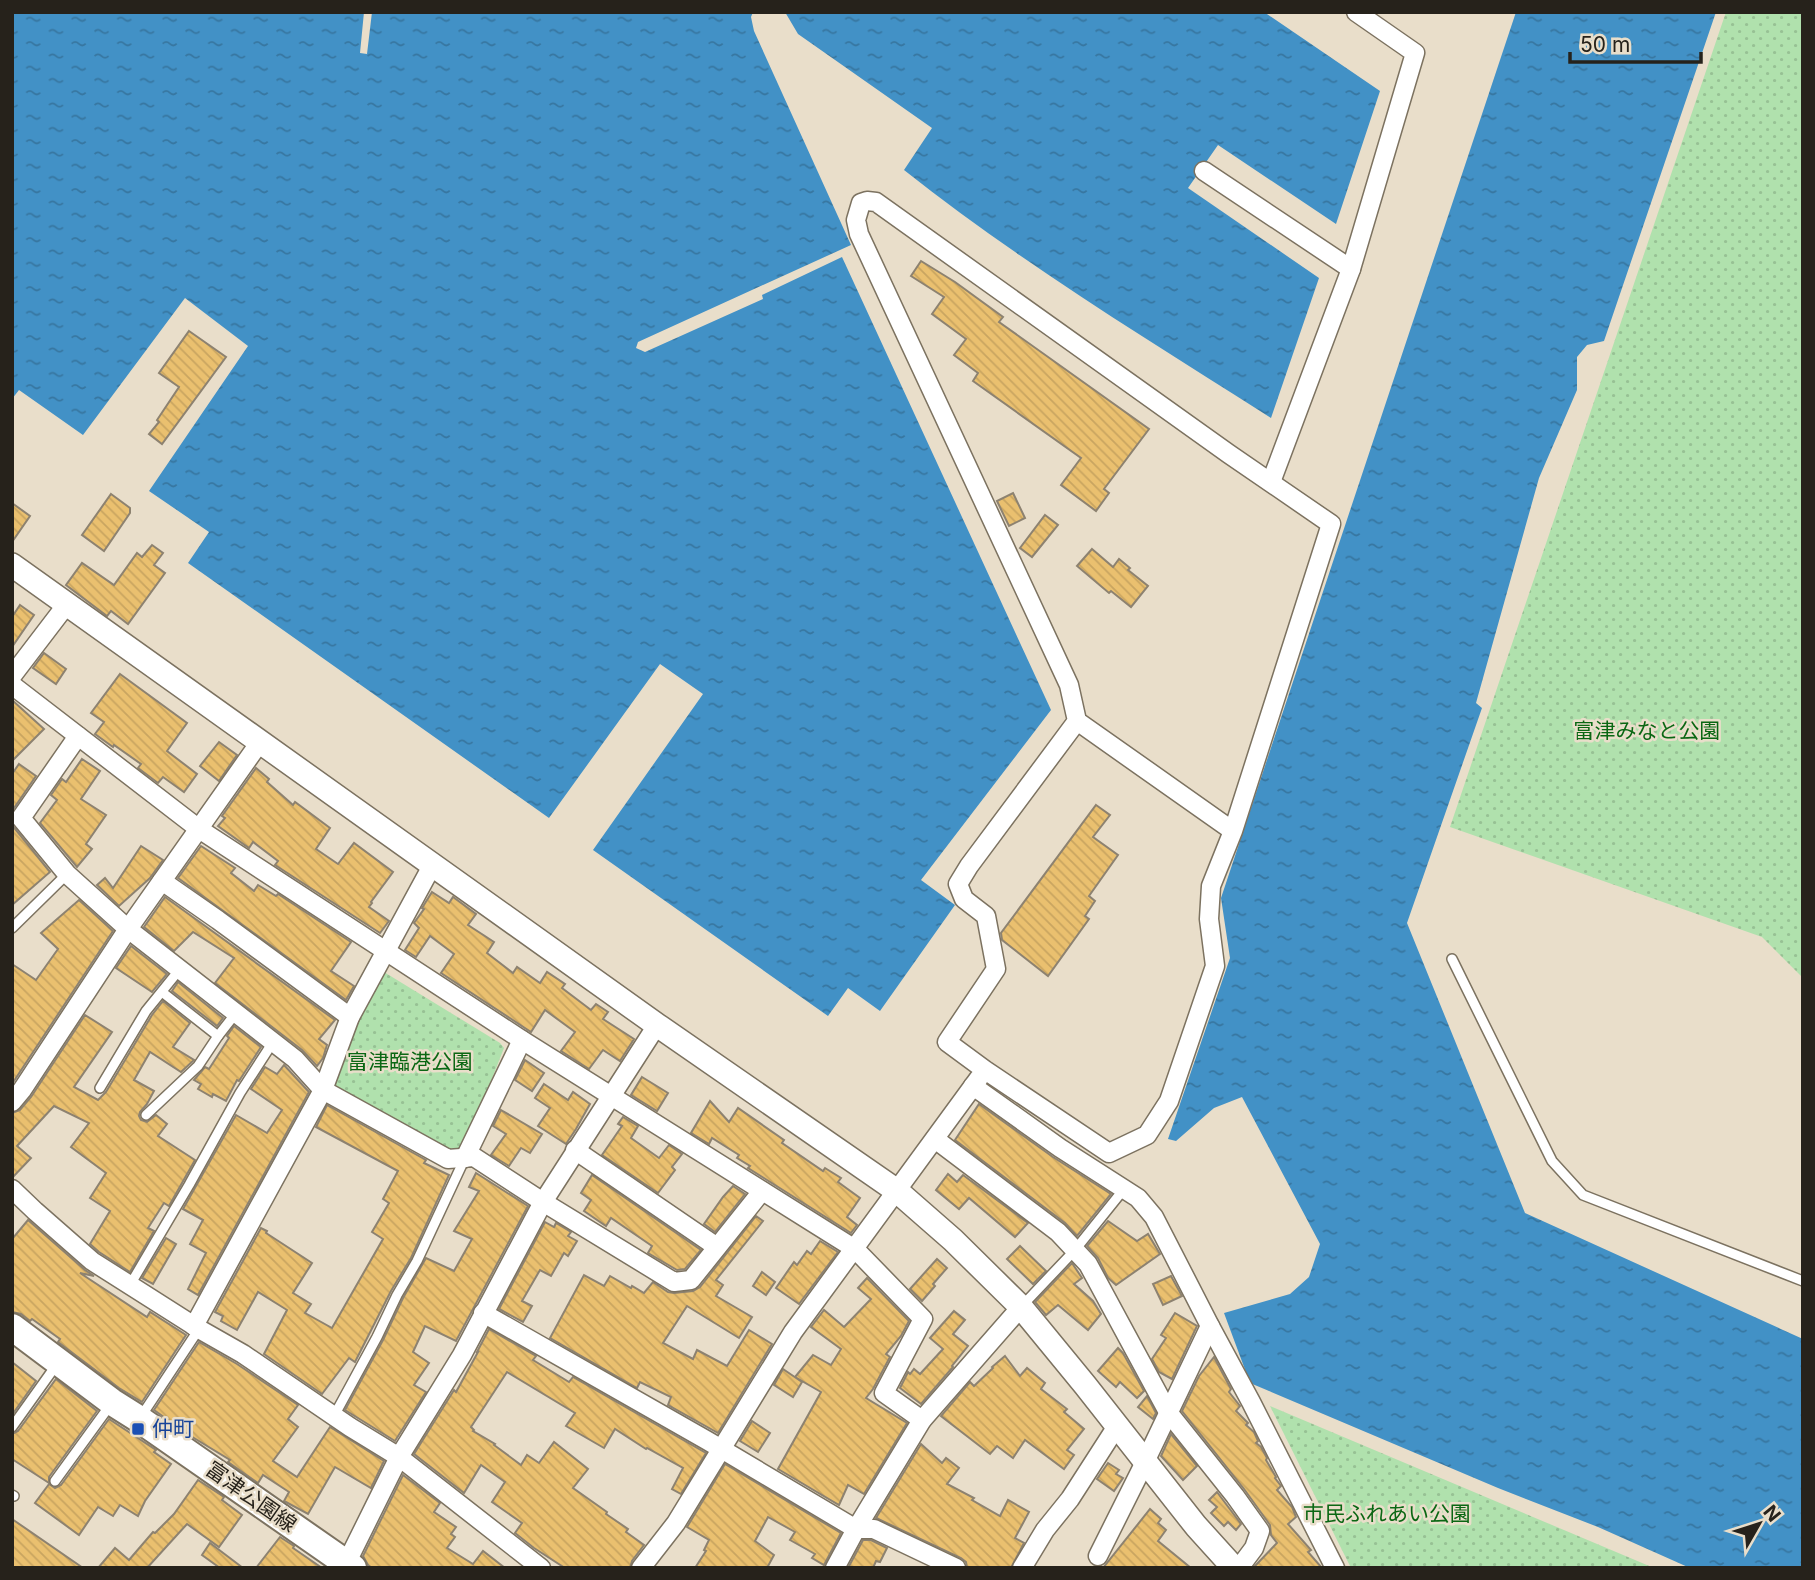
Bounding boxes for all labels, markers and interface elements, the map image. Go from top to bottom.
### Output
scale bar [1570,21,1701,65]
text: 50 m [1580,32,1630,57]
park label: 富津みなと公園 [1574,718,1721,743]
park label: 富津臨港公園 [347,1049,473,1074]
place label: 仲町 [152,1416,194,1441]
marker: 仲町 [130,1421,146,1437]
street label: 富津公園線 [201,1456,301,1537]
north arrow [1724,1489,1794,1559]
park label: 市民ふれあい公園 [1303,1501,1471,1526]
text: N [1758,1501,1785,1526]

